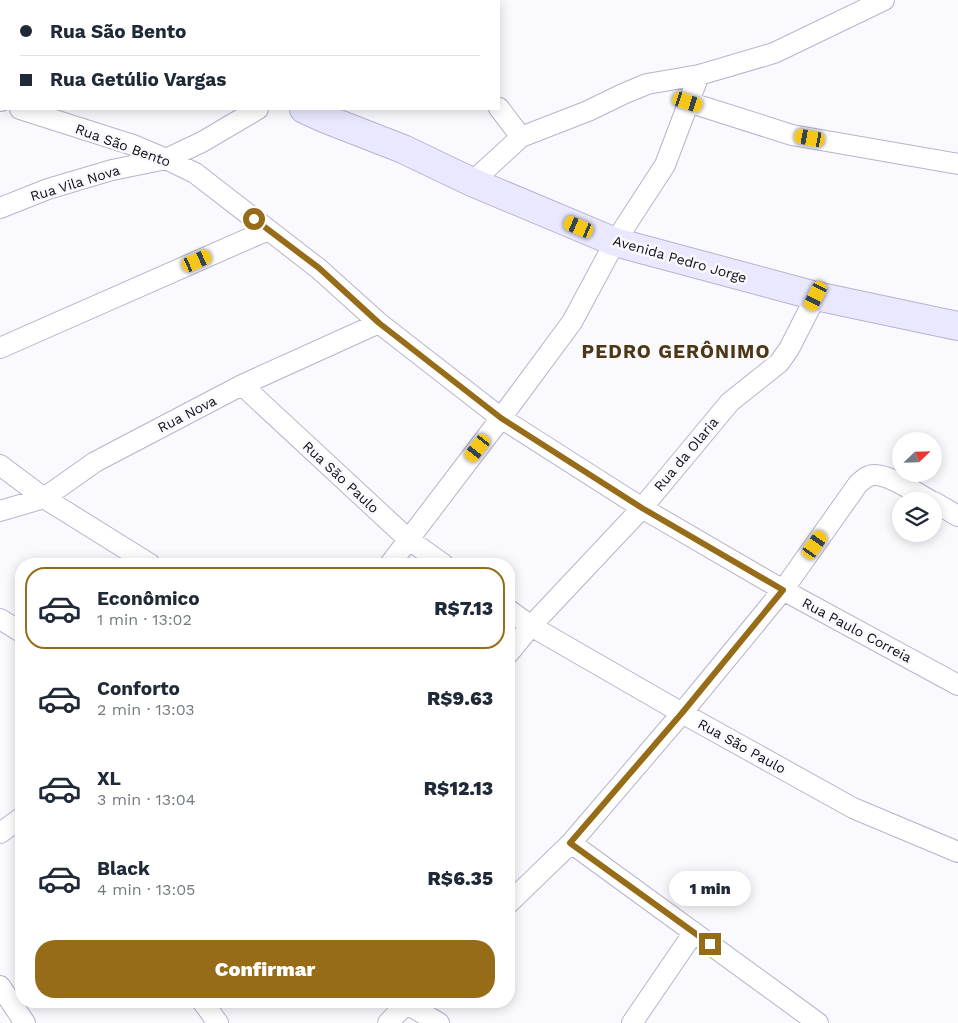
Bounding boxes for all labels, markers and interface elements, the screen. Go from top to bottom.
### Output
text: Rua São Bento [50,20,186,43]
text: Rua Getúlio Vargas [50,68,226,91]
car [671,90,704,114]
street label: Rua São Bento [73,120,173,170]
car [793,128,826,148]
street label: Rua Vila Nova [28,162,122,204]
route start [243,208,265,230]
car [562,214,595,240]
street label: Avenida Pedro Jorge [611,232,749,286]
car [180,248,213,274]
car [802,279,829,313]
district label: PEDRO GERÔNIMO [582,340,770,363]
street label: Rua Nova [155,392,219,436]
street label: Rua da Olaria [651,414,722,494]
car [462,432,493,464]
north arrow [892,432,942,482]
map controls [892,432,942,542]
street label: Rua São Paulo [300,438,382,516]
button: layers [892,492,942,542]
car [800,528,829,562]
icon: car [37,586,82,631]
text: Econômico [97,587,200,610]
street label: Rua Paulo Correia [800,594,915,666]
text: R$7.13 [434,597,493,620]
text: 1 min · 13:02 [97,610,192,629]
icon: car [37,676,82,721]
text: Conforto [97,677,180,700]
text: R$9.63 [427,687,493,710]
text: 2 min · 13:03 [97,700,195,719]
street label: Rua São Paulo [695,715,789,777]
icon: car [37,766,82,811]
text: XL [97,767,121,790]
text: R$12.13 [424,777,493,800]
text: 3 min · 13:04 [97,790,195,809]
icon: car [37,856,82,901]
text: Black [97,857,150,880]
text: R$6.35 [428,867,493,890]
callout: 1 min [669,872,751,906]
text: 1 min [689,879,731,898]
text: 4 min · 13:05 [97,880,195,899]
route end [699,933,721,955]
button: Confirmar [35,940,495,998]

